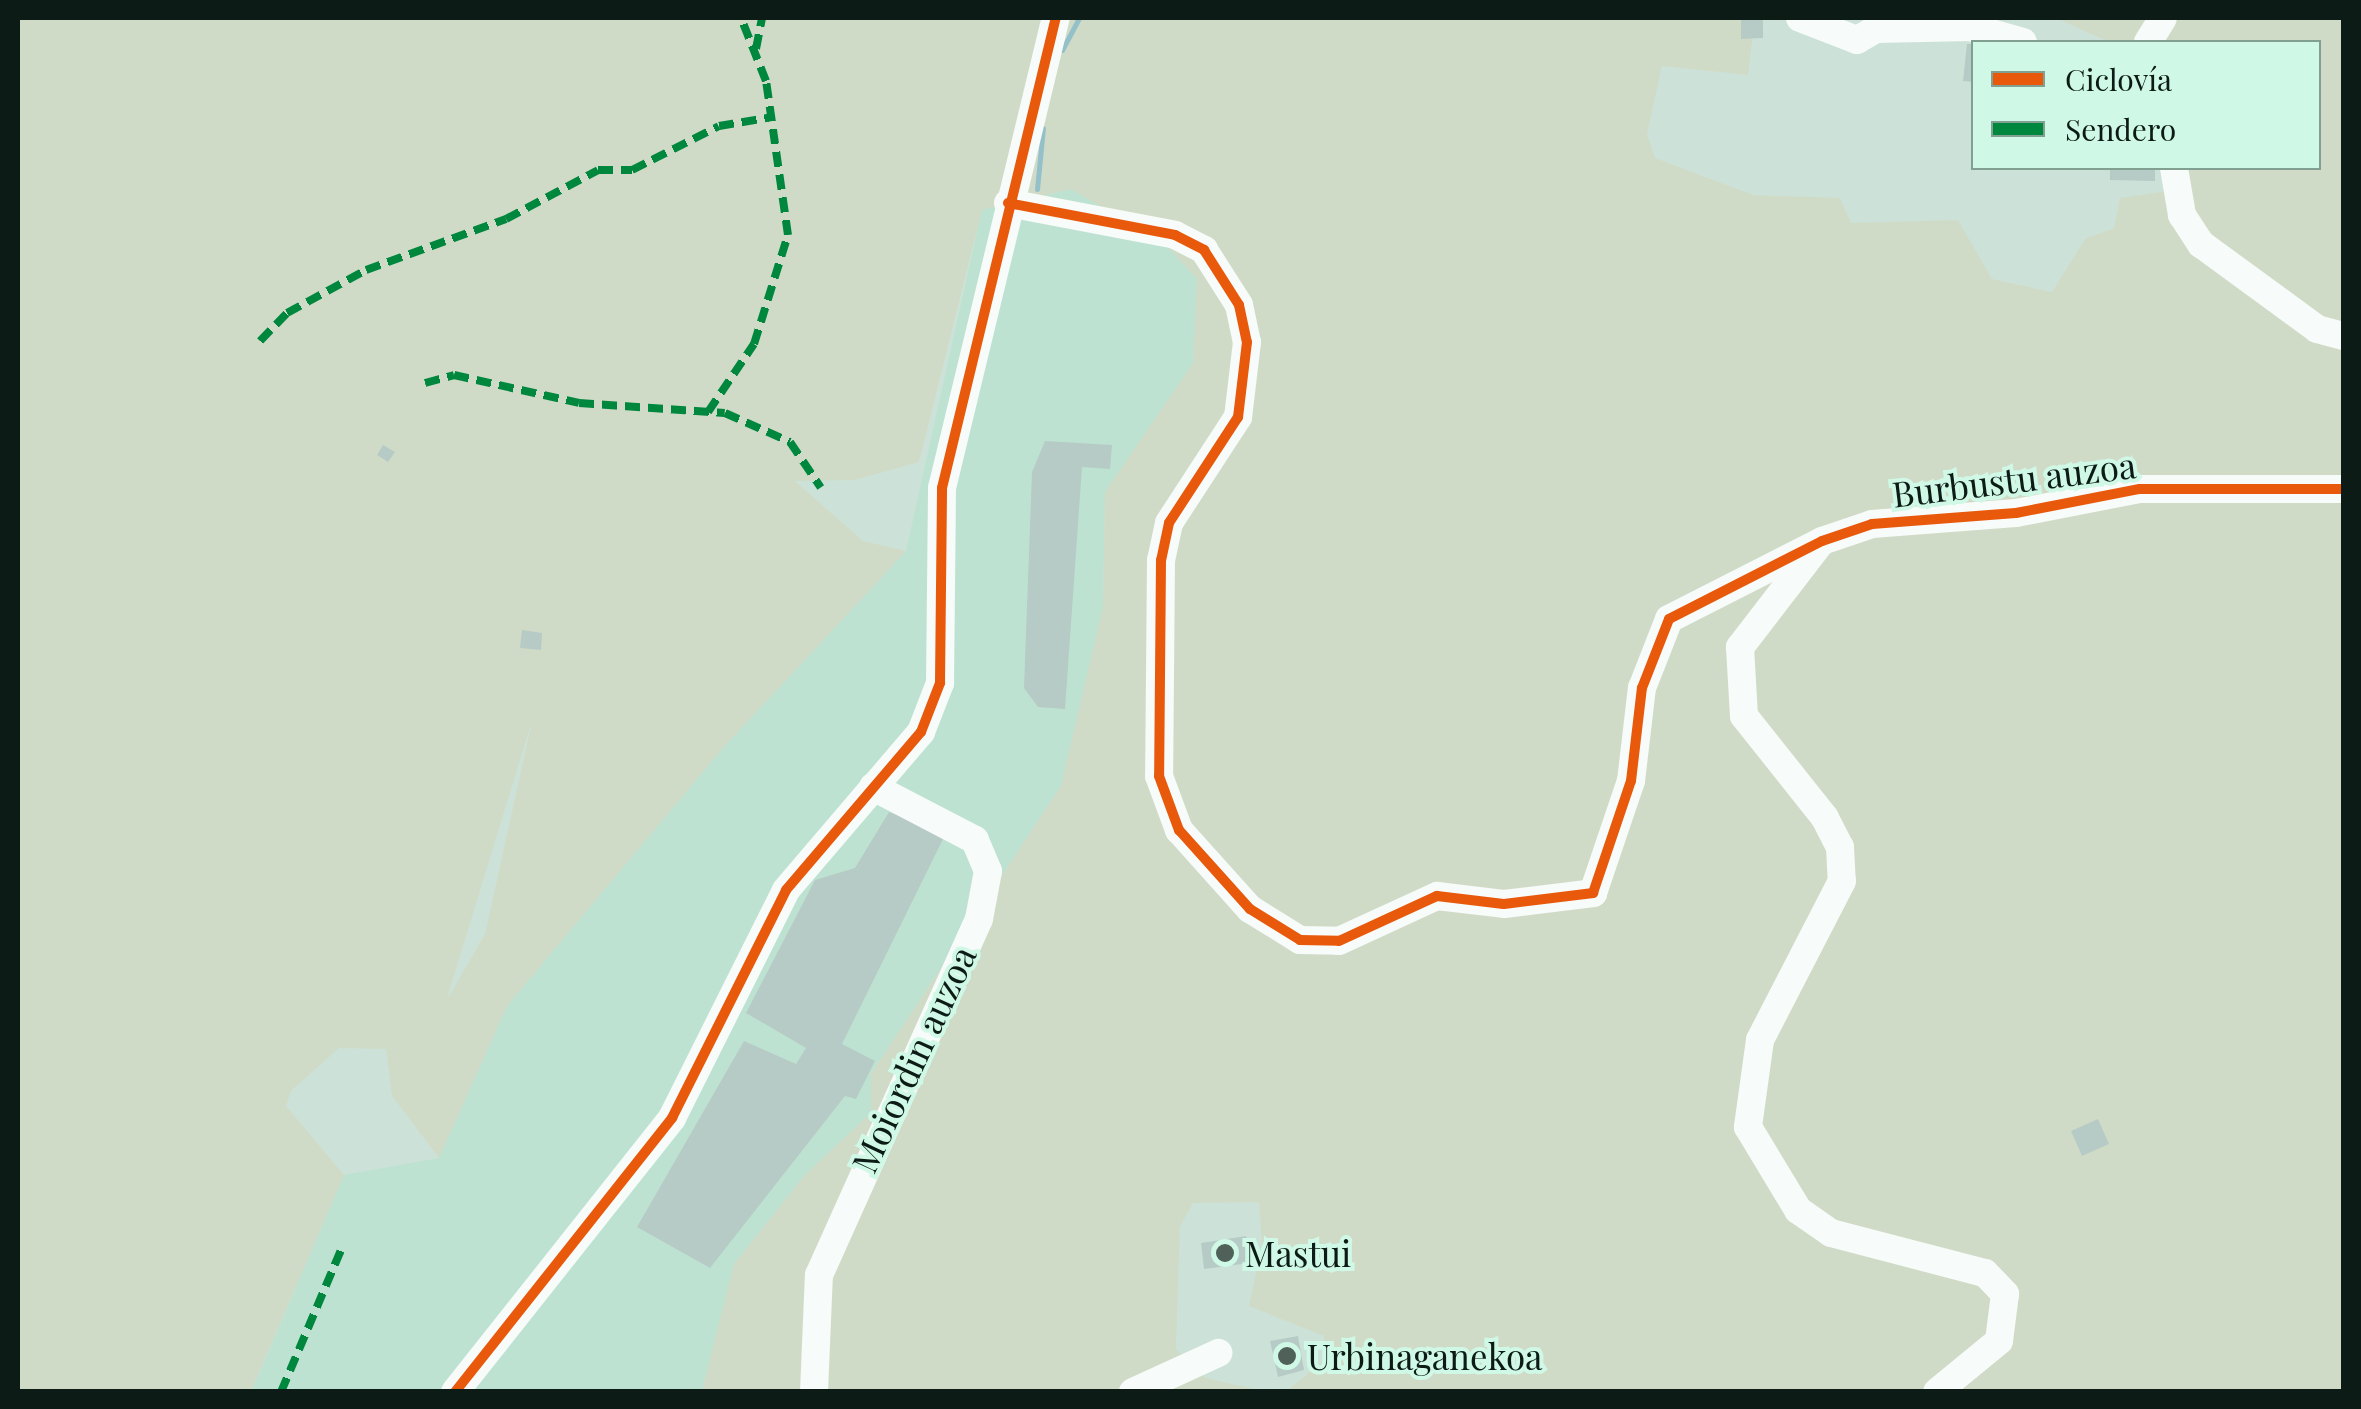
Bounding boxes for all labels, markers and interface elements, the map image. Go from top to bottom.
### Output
legend [1971,40,2321,170]
text: Ciclovía [2065,59,2172,99]
text: Sendero [2065,109,2176,149]
street label: Burbustu auzoa [1890,443,2138,515]
street label: Moiordin auzoa [842,939,984,1179]
place label: Mastui [1245,1232,1351,1274]
marker: Mastui [1214,1242,1236,1264]
place label: Urbinaganekoa [1307,1335,1543,1377]
marker: Urbinaganekoa [1276,1345,1298,1367]

